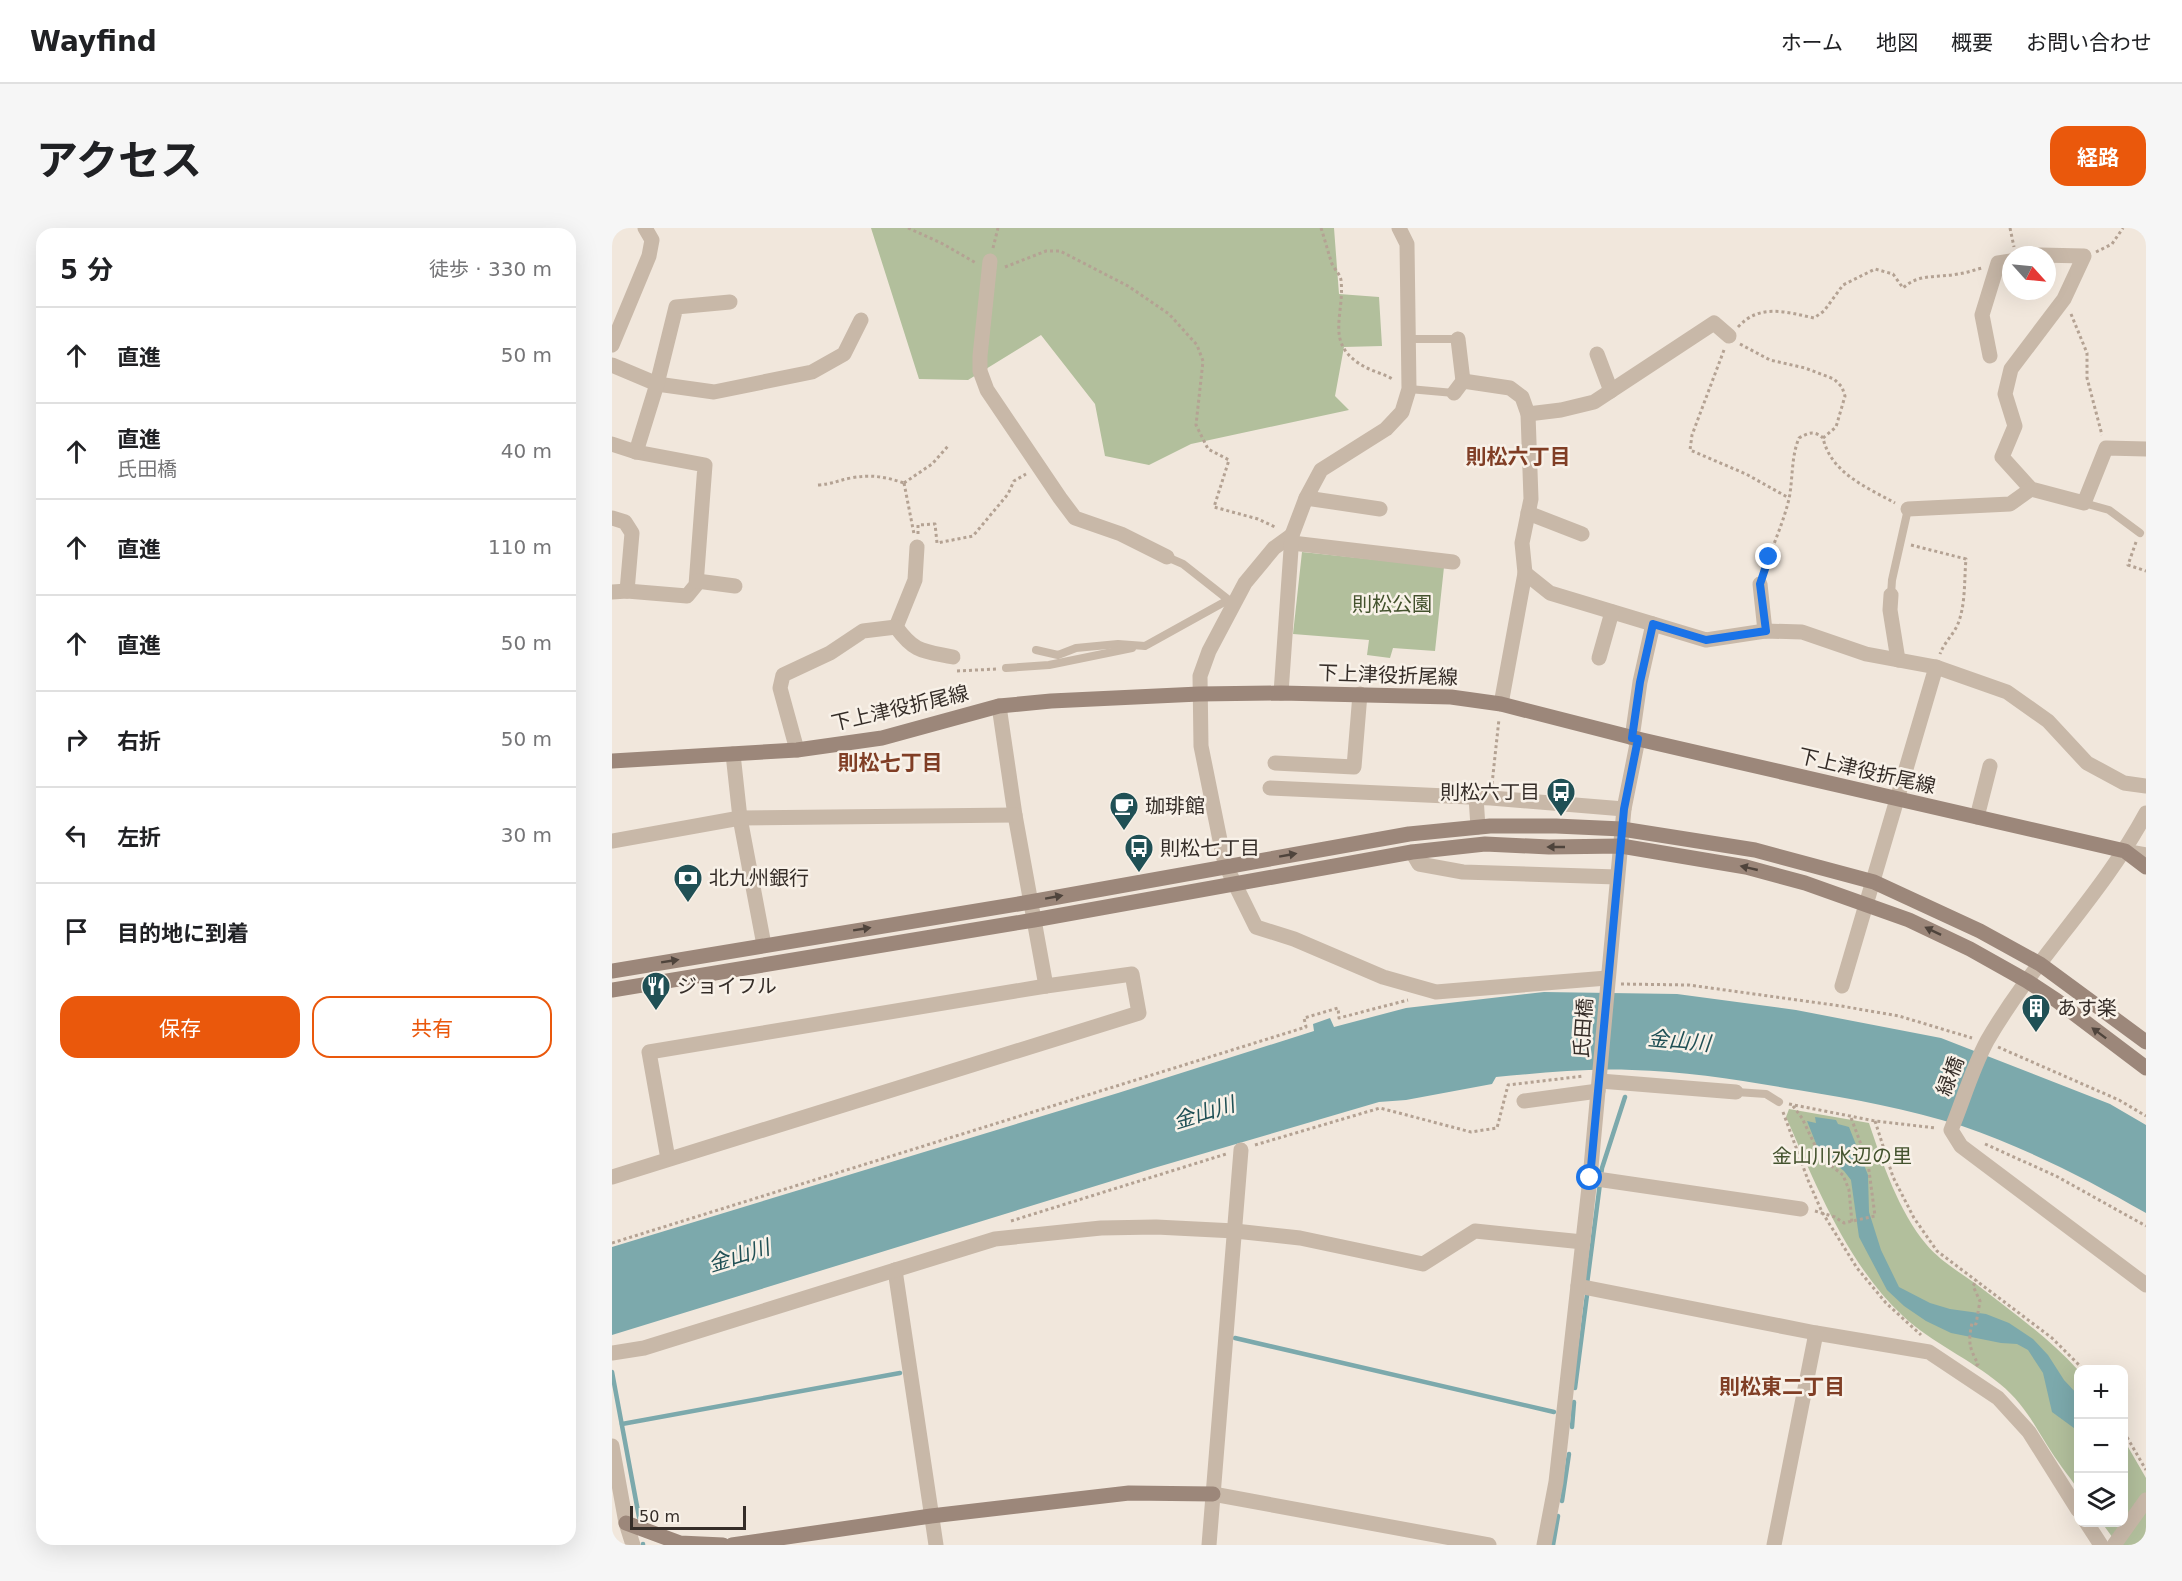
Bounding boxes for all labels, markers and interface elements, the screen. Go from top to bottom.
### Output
text: Wayfind [30,25,157,58]
text: ホーム [1781,31,1843,55]
text: 地図 [1876,31,1918,55]
text: 概要 [1951,31,1993,55]
text: お問い合わせ [2026,31,2152,55]
button: 経路 [2050,126,2146,186]
text: アクセス [36,136,202,185]
north arrow [2002,246,2056,300]
text: 5 分 [60,255,113,285]
text: 徒歩 · 330 m [429,257,552,281]
icon: ahead [60,339,93,372]
text: 50 m [501,343,552,367]
text: 直進 [117,345,161,370]
text: 直進 [117,427,161,452]
icon: ahead [60,435,93,468]
text: 40 m [501,439,552,463]
district label: 則松六丁目 [1466,445,1571,469]
text: 氏田橋 [117,457,177,481]
icon: ahead [60,531,93,564]
text: 110 m [488,535,552,559]
text: 直進 [117,537,161,562]
route end [1755,543,1781,569]
park label: 則松公園 [1352,592,1432,616]
icon: ahead [60,627,93,660]
text: 50 m [501,631,552,655]
text: 直進 [117,633,161,658]
street label: 下上津役折尾線 [1318,661,1458,689]
street label: 下上津役折尾線 [829,681,971,735]
icon: right [60,723,93,756]
text: 50 m [501,727,552,751]
text: 右折 [117,729,161,754]
street label: 下上津役折尾線 [1796,744,1938,798]
district label: 則松七丁目 [838,751,943,775]
bus stop icon: 則松六丁目 [1545,776,1577,818]
place label: 則松六丁目 [1440,780,1540,804]
cafe icon: 珈琲館 [1108,790,1140,832]
place label: 珈琲館 [1145,794,1205,818]
icon: left [60,819,93,852]
text: 30 m [501,823,552,847]
text: 左折 [117,825,161,850]
bus stop icon: 則松七丁目 [1123,832,1155,874]
place label: 則松七丁目 [1160,836,1260,860]
one-way arrow [1547,842,1566,852]
one-way arrow [1278,850,1297,859]
bank icon: 北九州銀行 [672,862,704,904]
one-way arrow [1740,863,1758,873]
place label: 北九州銀行 [709,866,809,890]
one-way arrow [1045,892,1064,901]
icon: arrive [60,915,93,948]
text: 目的地に到着 [117,921,249,946]
one-way arrow [853,924,872,933]
one-way arrow [1925,927,1942,936]
one-way arrow [660,956,679,965]
restaurant icon: ジョイフル [640,970,672,1012]
place label: ジョイフル [677,974,777,998]
building icon: あす楽 [2020,992,2052,1034]
button: 保存 [60,996,300,1058]
button: 共有 [312,996,552,1058]
place label: あす楽 [2057,996,2117,1020]
street label: 氏田橋 [1569,997,1597,1059]
water label: 金山川 [1647,1026,1713,1056]
one-way arrow [2092,1027,2107,1039]
street label: 緑橋 [1931,1053,1969,1099]
water label: 金山川 [1170,1092,1240,1134]
park label: 金山川水辺の里 [1772,1144,1912,1168]
route start [1576,1164,1602,1190]
water label: 金山川 [705,1235,775,1277]
map controls [2074,1365,2128,1527]
button: + [2074,1365,2128,1419]
district label: 則松東二丁目 [1719,1375,1845,1399]
button: − [2074,1419,2128,1473]
button: layers [2074,1473,2128,1527]
scale bar [630,1503,746,1530]
text: 50 m [639,1507,680,1526]

